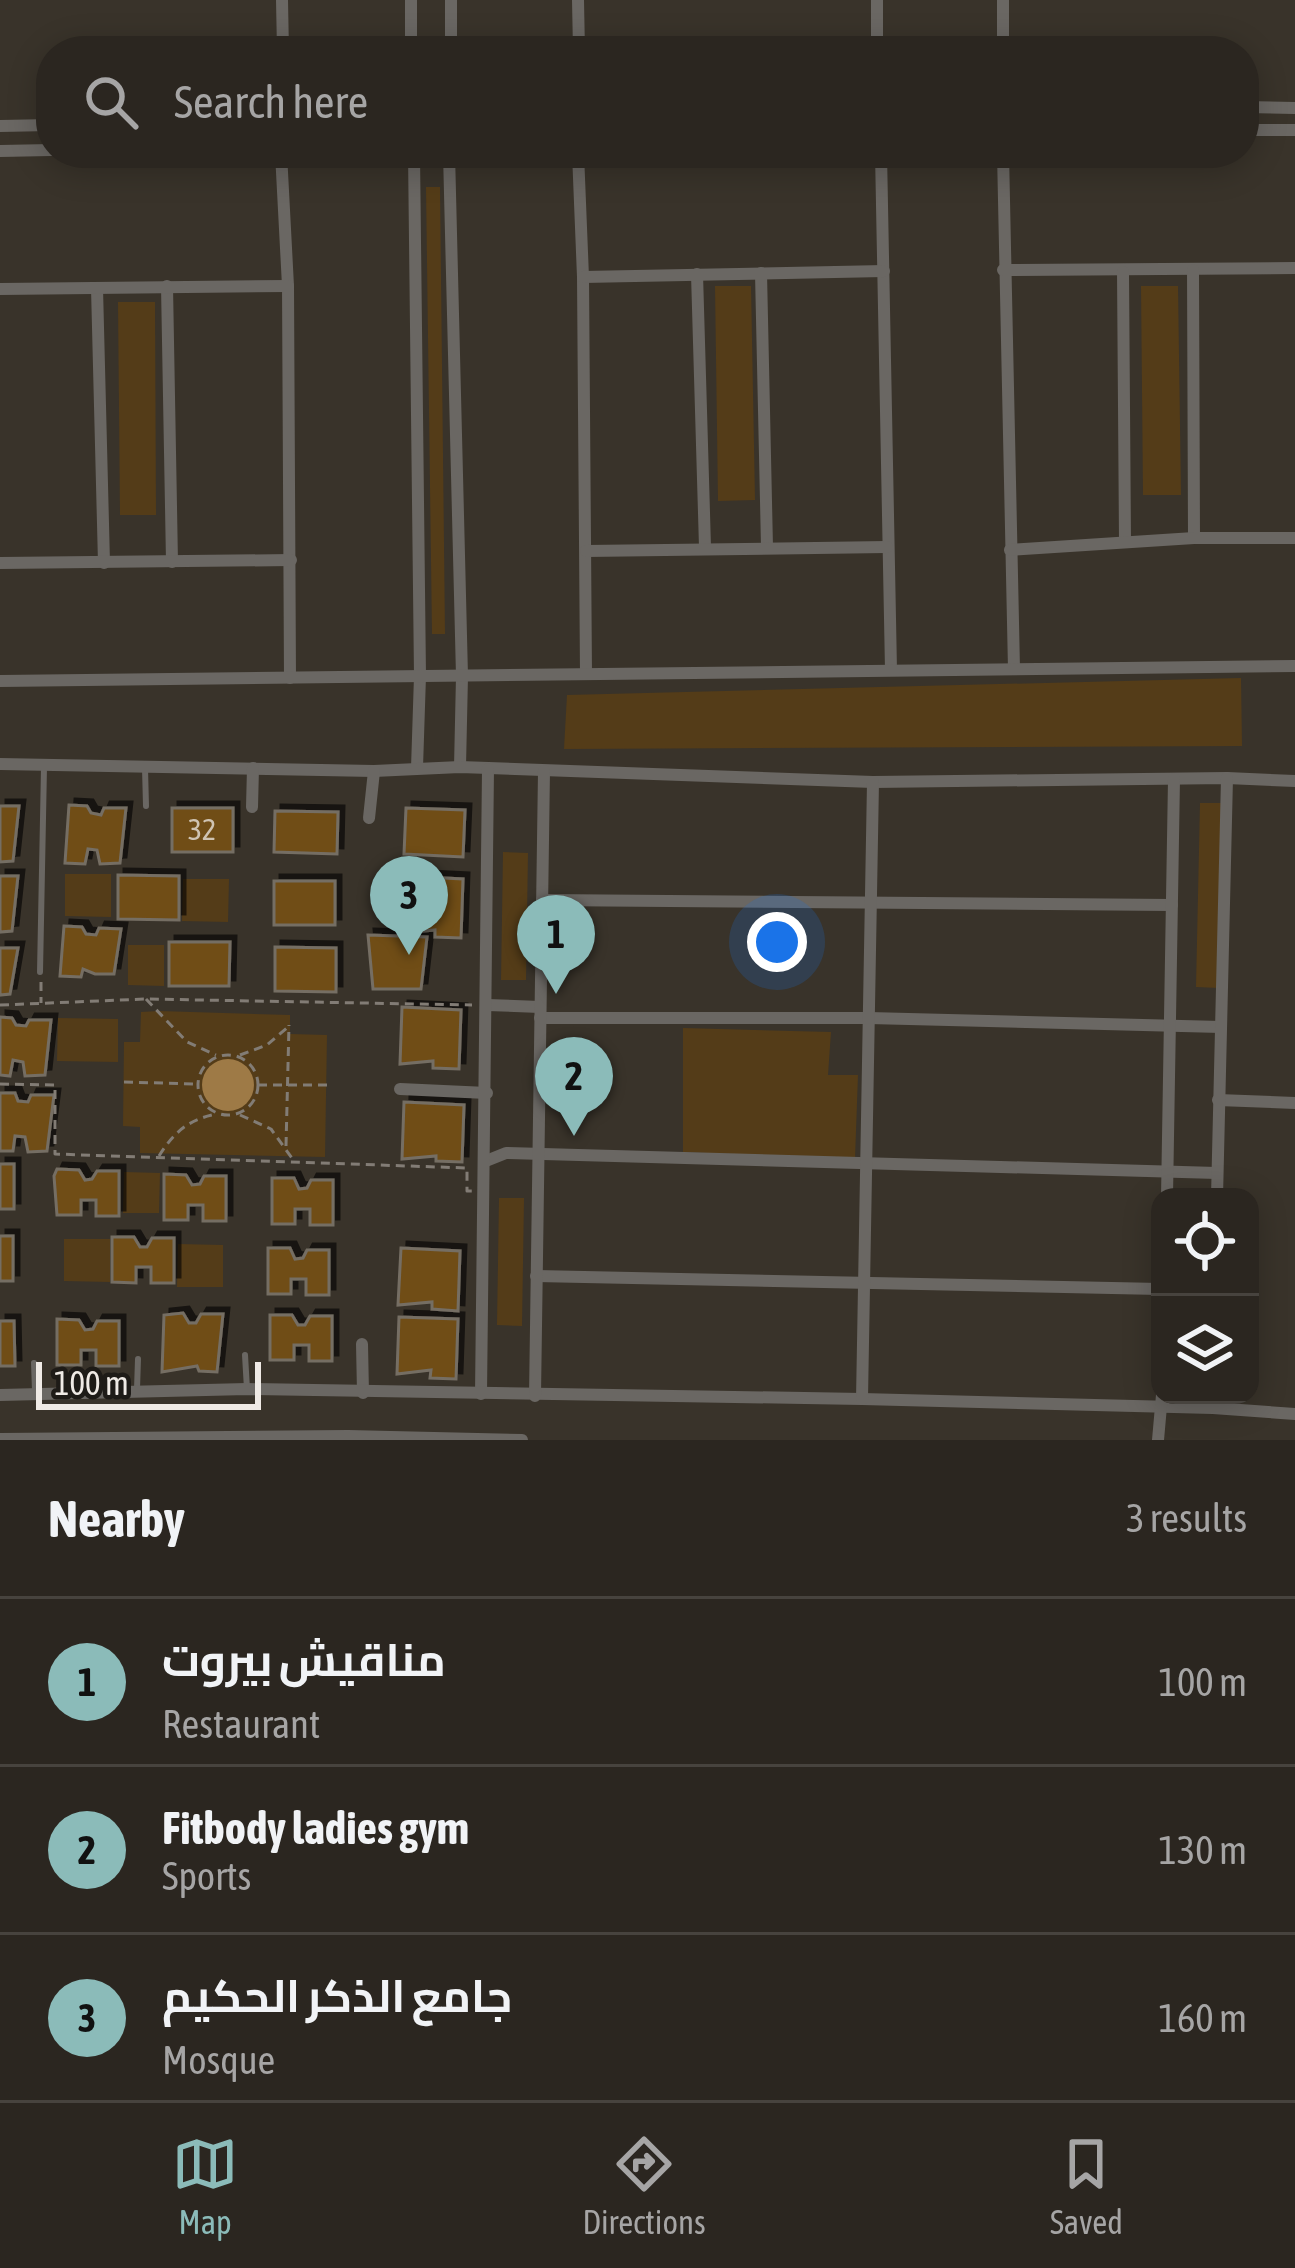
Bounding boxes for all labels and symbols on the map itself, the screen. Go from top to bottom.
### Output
house number: 32 [188,812,216,846]
pin: 3 [370,856,448,955]
pin: 1 [517,895,595,994]
your location [747,912,807,972]
pin: 2 [535,1037,613,1136]
scale bar [36,1356,261,1409]

